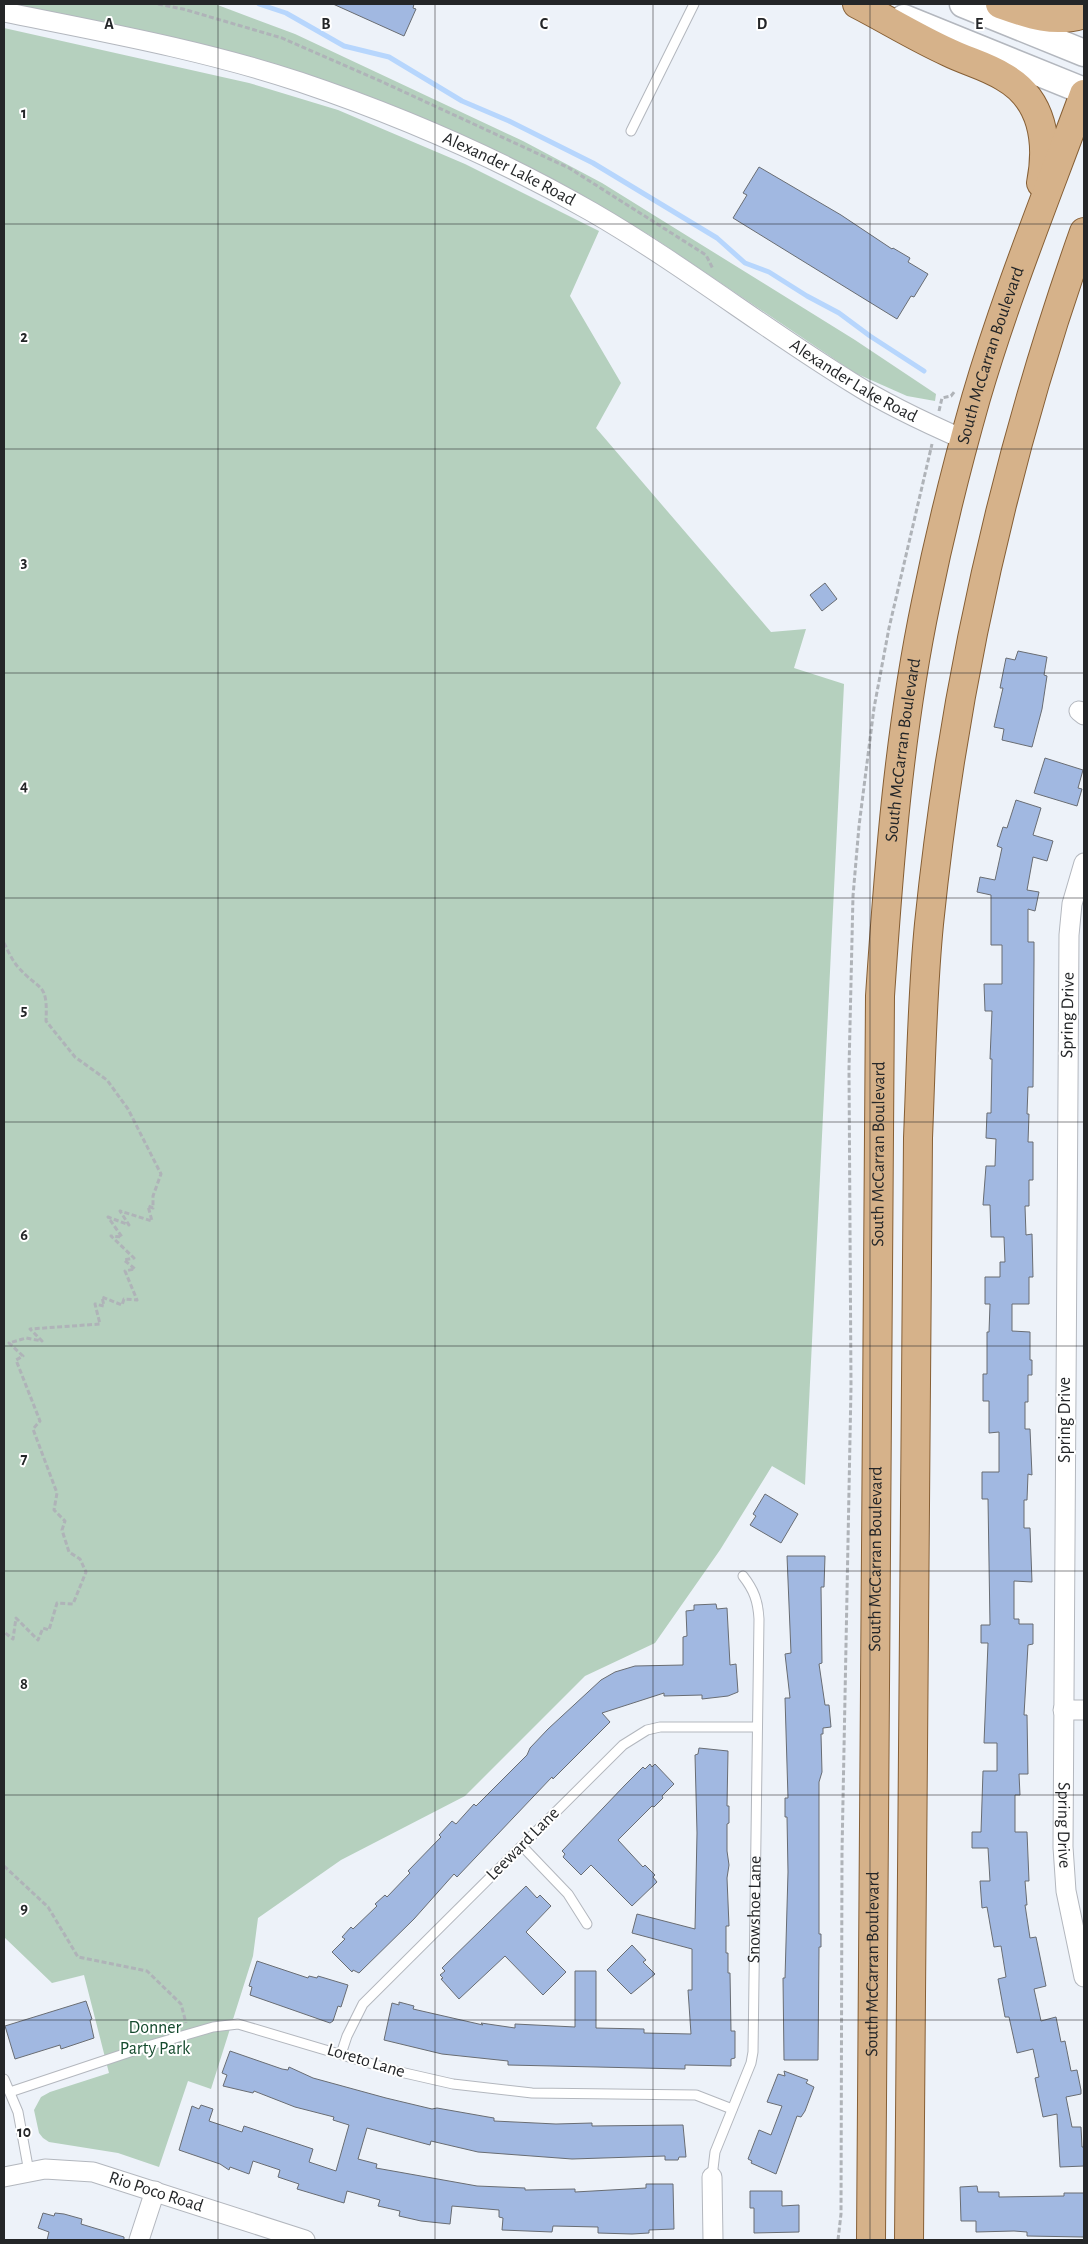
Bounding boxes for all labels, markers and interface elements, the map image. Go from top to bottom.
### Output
text: A [104,16,114,32]
text: B [321,16,331,32]
text: C [540,16,549,32]
text: D [757,16,768,32]
text: E [975,16,983,32]
text: 1 [21,105,27,121]
street label: Alexander Lake Road [440,129,578,210]
street label: South McCarran Boulevard [955,264,1028,446]
text: 2 [20,329,28,345]
street label: Alexander Lake Road [786,336,920,426]
text: 3 [21,554,28,570]
street label: South McCarran Boulevard [883,657,924,843]
text: 4 [20,778,28,794]
street label: Spring Drive [1058,972,1078,1058]
text: 5 [21,1002,28,1018]
street label: South McCarran Boulevard [869,1061,889,1247]
text: 6 [20,1227,28,1243]
street label: Spring Drive [1056,1377,1074,1463]
text: 7 [21,1451,28,1467]
street label: South McCarran Boulevard [866,1466,886,1652]
text: 8 [20,1676,28,1692]
street label: Spring Drive [1054,1782,1073,1869]
street label: Leeward Lane [483,1804,563,1884]
street label: Snowshoe Lane [745,1855,765,1963]
street label: South McCarran Boulevard [863,1871,883,2057]
text: 9 [20,1900,28,1916]
park label: Donner Party Park [120,2019,191,2058]
street label: Loreto Lane [325,2041,407,2081]
text: 10 [17,2124,31,2140]
street label: Rio Poco Road [106,2169,205,2216]

